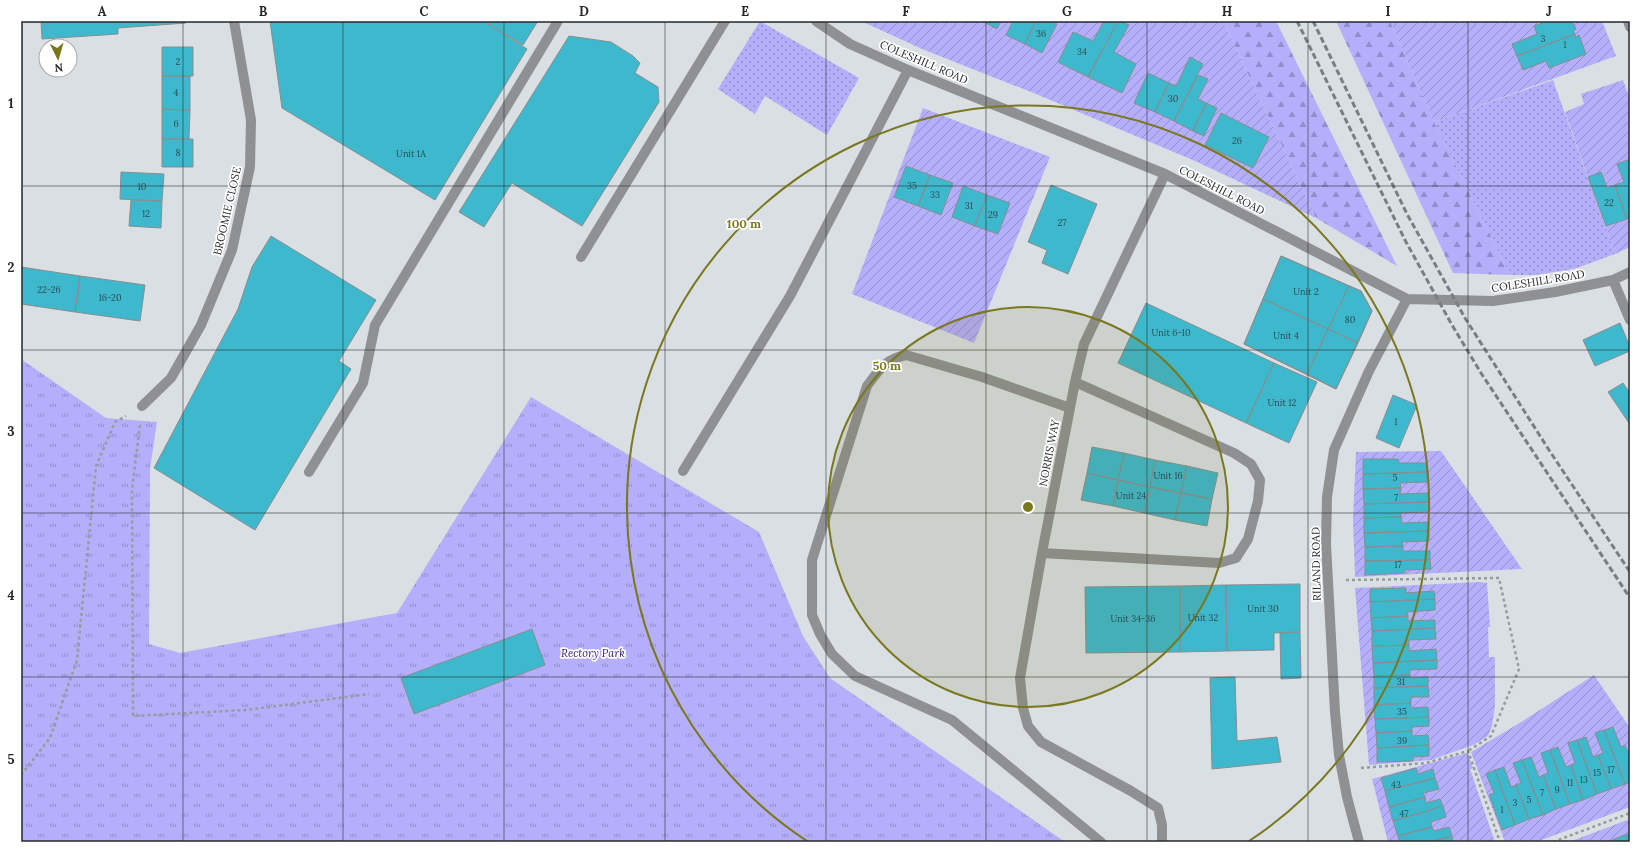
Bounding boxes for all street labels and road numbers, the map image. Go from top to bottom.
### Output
street label: COLESHILL ROAD [878,37,970,87]
street label: COLESHILL ROAD [1177,162,1267,218]
street label: BROOMIE CLOSE [210,165,244,257]
street label: COLESHILL ROAD [1490,267,1586,295]
street label: NORRIS WAY [1036,418,1063,487]
street label: RILAND ROAD [1308,527,1324,601]

